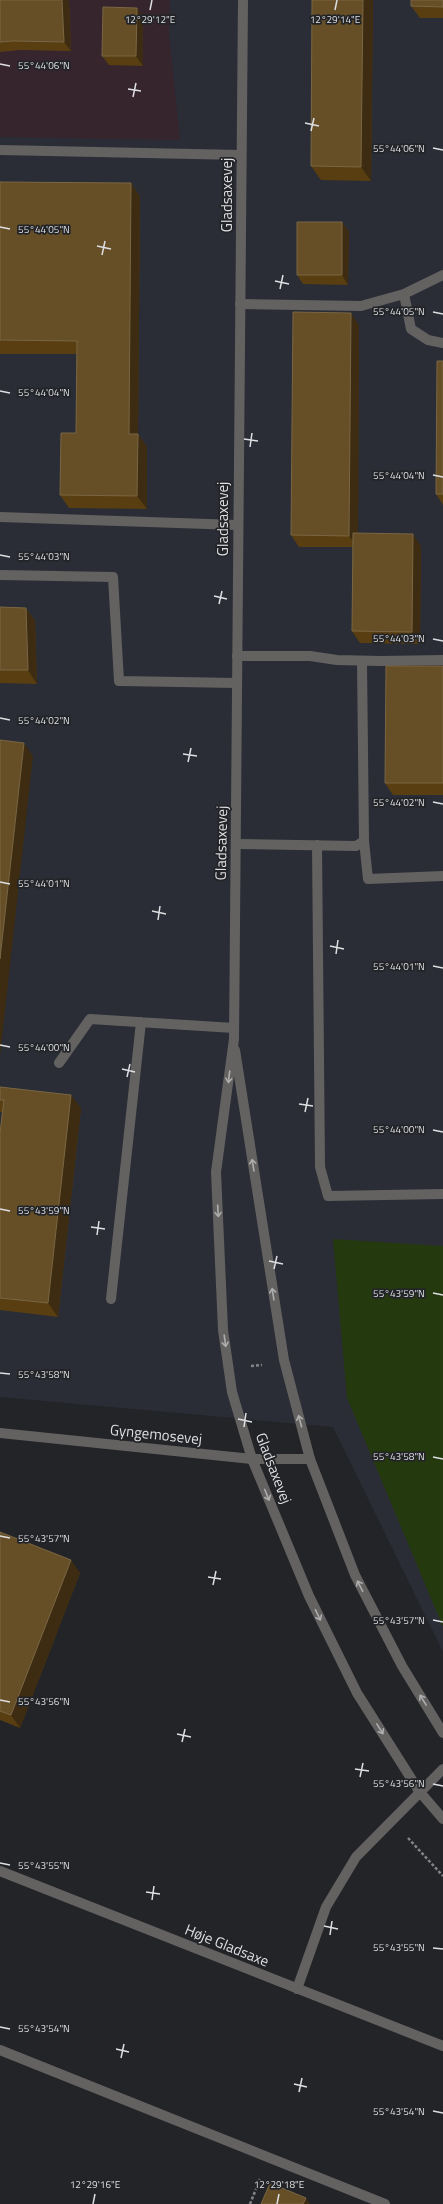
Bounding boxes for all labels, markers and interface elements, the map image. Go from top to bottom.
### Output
text: 12°29'12"E [125,12,176,27]
text: 12°29'14"E [310,12,361,27]
text: 55°44'06"N [18,58,70,73]
text: 55°44'06"N [373,141,425,156]
street label: Gladsaxevej [215,158,238,232]
text: 55°44'05"N [18,222,70,237]
text: 55°44'05"N [373,304,425,319]
text: 55°44'04"N [18,385,70,400]
text: 55°44'04"N [373,468,425,483]
street label: Gladsaxevej [211,482,234,556]
text: 55°44'03"N [18,549,70,564]
text: 55°44'03"N [373,631,425,646]
text: 55°44'02"N [18,713,70,728]
text: 55°44'02"N [373,795,425,810]
street label: Gladsaxevej [209,805,233,881]
text: 55°44'01"N [18,876,70,891]
text: 55°44'01"N [373,959,425,974]
text: 55°44'00"N [18,1040,70,1055]
one-way arrow [225,1070,232,1083]
text: 55°44'00"N [373,1122,425,1137]
one-way arrow [249,1159,257,1172]
text: 55°43'59"N [18,1203,70,1218]
one-way arrow [214,1204,222,1217]
text: 55°43'59"N [373,1286,425,1301]
one-way arrow [269,1288,277,1301]
one-way arrow [221,1334,229,1347]
text: 55°43'58"N [18,1367,70,1382]
one-way arrow [296,1415,303,1428]
street label: Gyngemosevej [109,1418,203,1450]
street label: Gladsaxevej [250,1429,298,1507]
text: 55°43'58"N [373,1449,425,1464]
one-way arrow [264,1489,271,1501]
text: 55°43'57"N [18,1531,70,1546]
one-way arrow [356,1580,364,1592]
one-way arrow [315,1609,322,1621]
text: 55°43'57"N [373,1613,425,1628]
text: 55°43'56"N [18,1694,70,1709]
one-way arrow [418,1694,426,1706]
one-way arrow [376,1723,384,1735]
text: 55°43'56"N [373,1776,425,1791]
text: 55°43'55"N [18,1858,70,1873]
street label: Høje Gladsaxe [181,1918,273,1972]
text: 55°43'55"N [373,1940,425,1955]
text: 55°43'54"N [18,2021,70,2036]
text: 55°43'54"N [373,2104,425,2119]
text: 12°29'16"E [70,2177,121,2192]
text: 12°29'18"E [254,2177,305,2192]

